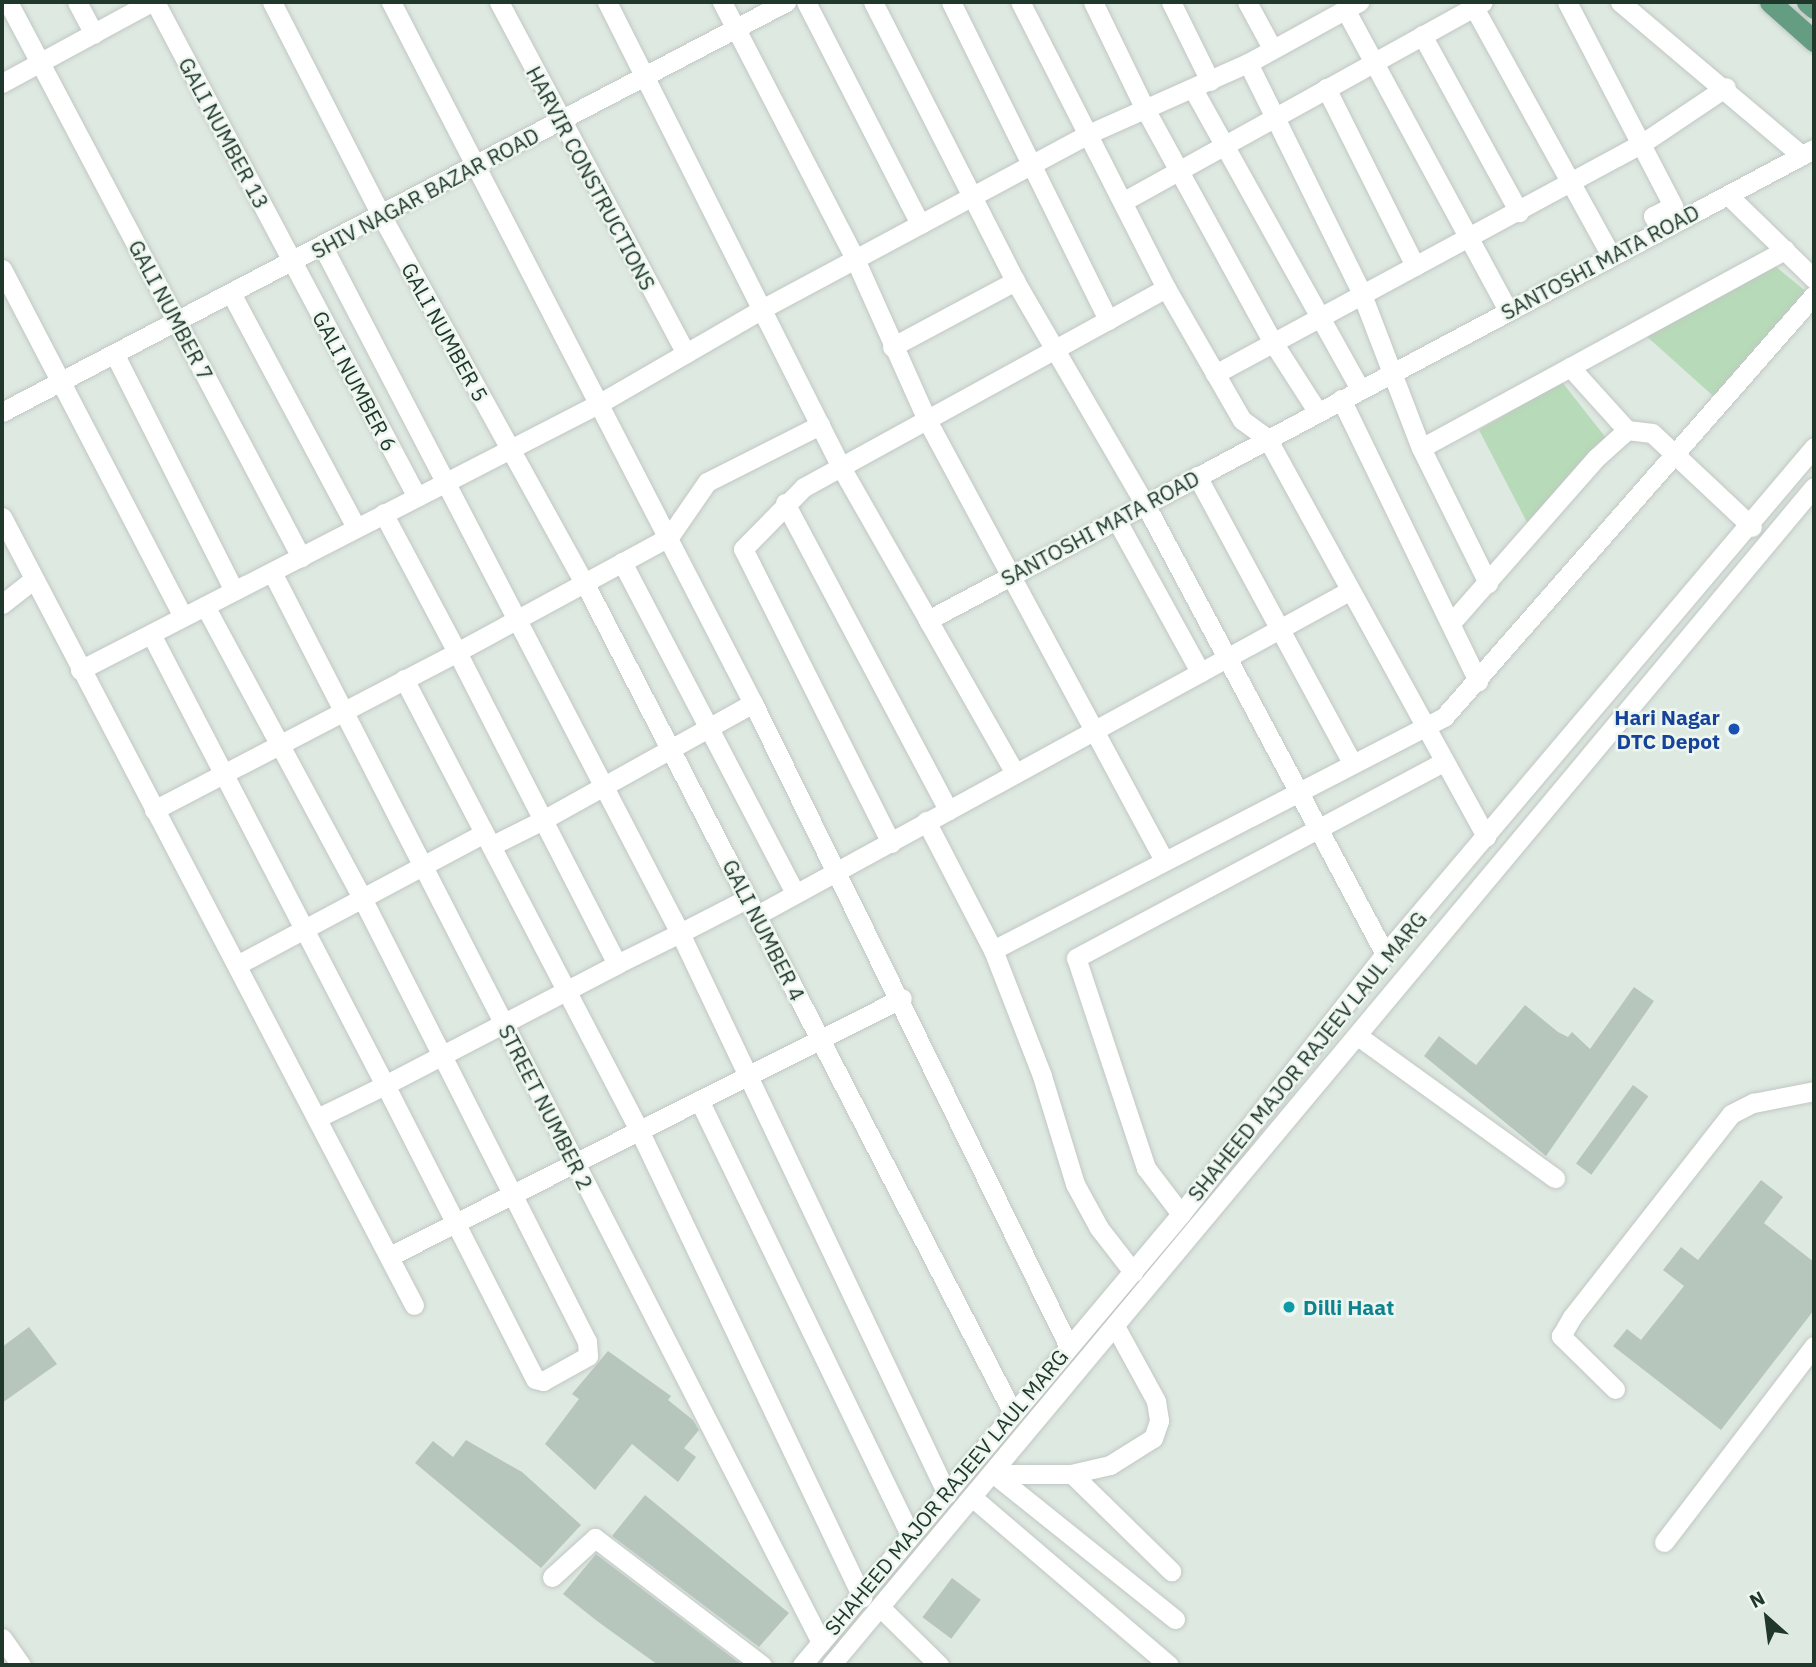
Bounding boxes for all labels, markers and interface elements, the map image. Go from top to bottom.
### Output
street label: GALI NUMBER 13 [174,53,274,213]
street label: HARVIR CONSTRUCTIONS [521,62,661,294]
street label: SHIV NAGAR BAZAR ROAD [307,122,543,264]
street label: SANTOSHI MATA ROAD [1497,199,1703,325]
street label: GALI NUMBER 7 [123,236,219,384]
street label: GALI NUMBER 5 [396,258,494,406]
street label: GALI NUMBER 6 [307,307,403,455]
street label: SANTOSHI MATA ROAD [997,465,1203,591]
place label: Hari Nagar DTC Depot [1614,704,1720,754]
marker: Hari Nagar DTC Depot [1726,721,1742,737]
street label: GALI NUMBER 4 [718,855,810,1005]
street label: SHAHEED MAJOR RAJEEV LAUL MARG [1182,906,1432,1206]
street label: STREET NUMBER 2 [493,1020,599,1194]
place label: Dilli Haat [1303,1294,1394,1320]
marker: Dilli Haat [1281,1299,1297,1315]
street label: SHAHEED MAJOR RAJEEV LAUL MARG [819,1344,1073,1640]
north arrow [1732,1583,1802,1653]
text: N [1745,1586,1769,1613]

